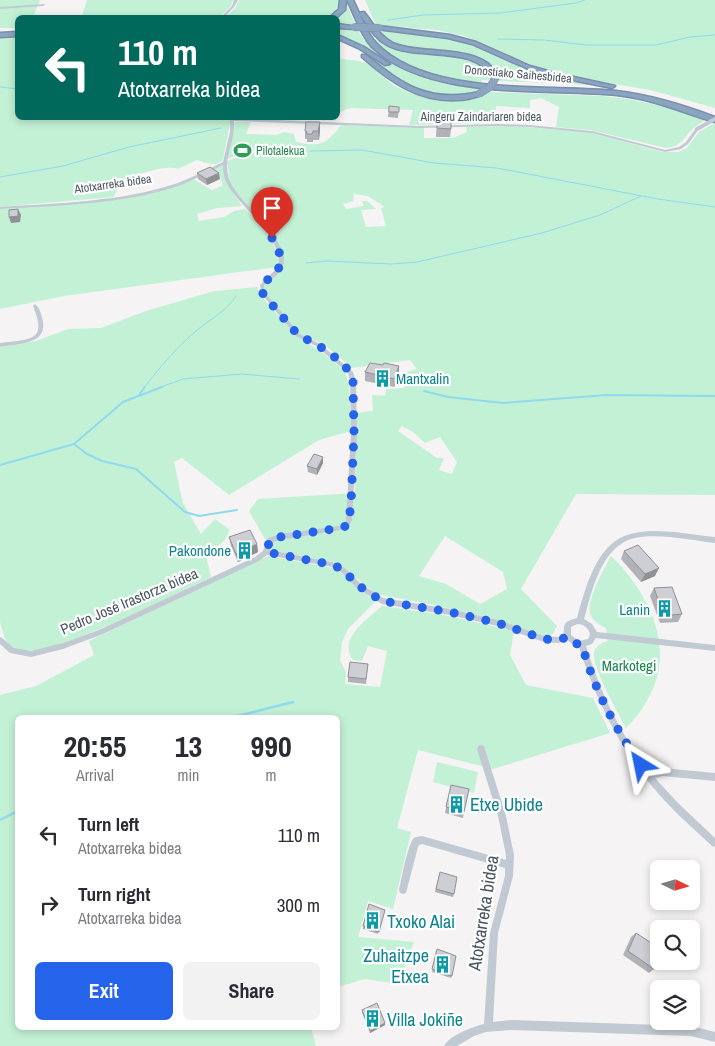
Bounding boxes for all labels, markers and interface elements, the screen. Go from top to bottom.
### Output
text: 110 m [118,29,198,76]
icon: left [35,35,100,100]
street label: Donostiako Saihesbidea [464,61,573,87]
text: Atotxarreka bidea [118,74,260,104]
street label: Aingeru Zaindariaren bidea [420,109,542,125]
sports icon: Pilotalekua [232,141,252,161]
place label: Pilotalekua [256,143,305,159]
street label: Atotxarreka bidea [72,171,153,197]
pin [251,187,293,238]
icon: arrive [258,194,286,222]
building icon: Mantxalin [372,368,392,388]
place label: Mantxalin [396,368,449,389]
place label: Pakondone [169,540,231,561]
building icon: Pakondone [235,540,255,560]
street label: Pedro José Irastorza bidea [57,562,201,640]
place label: Lanin [619,599,650,620]
building icon: Lanin [654,599,674,619]
park label: Markotegi [602,655,656,676]
text: 20:55 [63,726,126,766]
text: 13 [175,726,202,766]
text: 990 [251,726,292,766]
position arrow [614,738,666,790]
text: Arrival [76,764,114,786]
text: min [177,764,199,786]
text: m [266,764,277,786]
place label: Etxe Ubide [470,792,543,817]
building icon: Etxe Ubide [446,794,466,814]
text: Turn left [78,811,139,837]
icon: left [35,821,63,849]
text: 110 m [278,822,320,848]
text: Atotxarreka bidea [78,837,182,859]
street label: Atotxarreka bidea [461,854,504,973]
north arrow [650,860,700,910]
map controls [650,860,700,1030]
text: Turn right [78,881,150,907]
icon: right [35,891,63,919]
text: 300 m [277,892,320,918]
text: Atotxarreka bidea [78,907,182,929]
place label: Txoko Alai [387,909,455,934]
building icon: Txoko Alai [363,911,383,931]
button: search [650,920,700,970]
place label: Zuhaitzpe Etxea [363,943,429,989]
building icon: Zuhaitzpe Etxea [433,955,453,975]
button: Exit [35,962,173,1020]
button: Share [183,962,320,1020]
button: layers [650,980,700,1030]
place label: Villa Jokiñe [387,1007,463,1032]
building icon: Villa Jokiñe [363,1009,383,1029]

